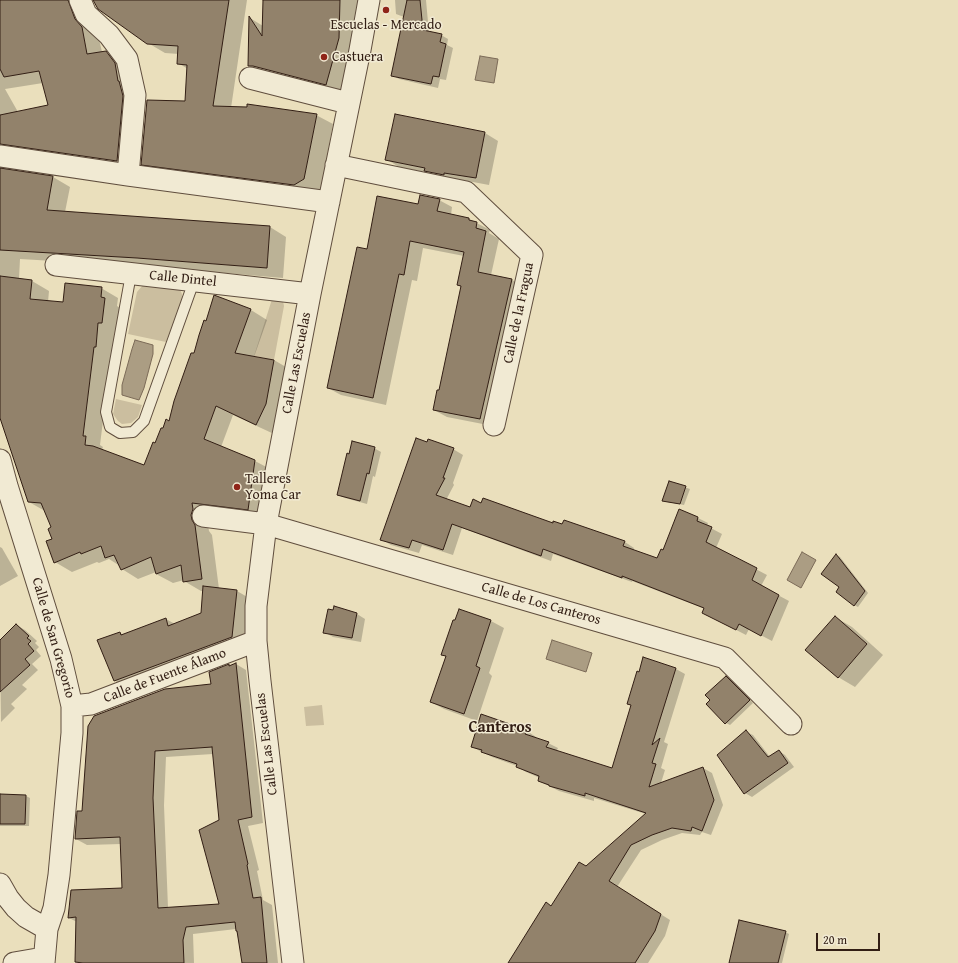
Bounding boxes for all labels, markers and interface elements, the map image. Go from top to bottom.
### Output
marker: Escuelas - Mercado [381,5,391,15]
place label: Escuelas - Mercado [330,17,442,33]
place label: Castuera [332,49,383,65]
marker: Castuera [319,52,329,62]
street label: Calle de la Fragua [500,261,538,365]
street label: Calle Dintel [149,267,217,291]
street label: Calle Las Escuelas [279,311,315,415]
place label: Talleres Yoma Car [245,471,301,504]
marker: Talleres Yoma Car [232,482,242,492]
street label: Calle de San Gregorio [28,576,78,700]
street label: Calle de Los Canteros [479,579,603,629]
street label: Calle de Fuente Álamo [101,645,229,707]
street label: Calle Las Escuelas [252,692,282,796]
district label: Canteros [468,718,532,738]
scale bar [818,925,882,951]
text: 20 m [823,931,847,948]

